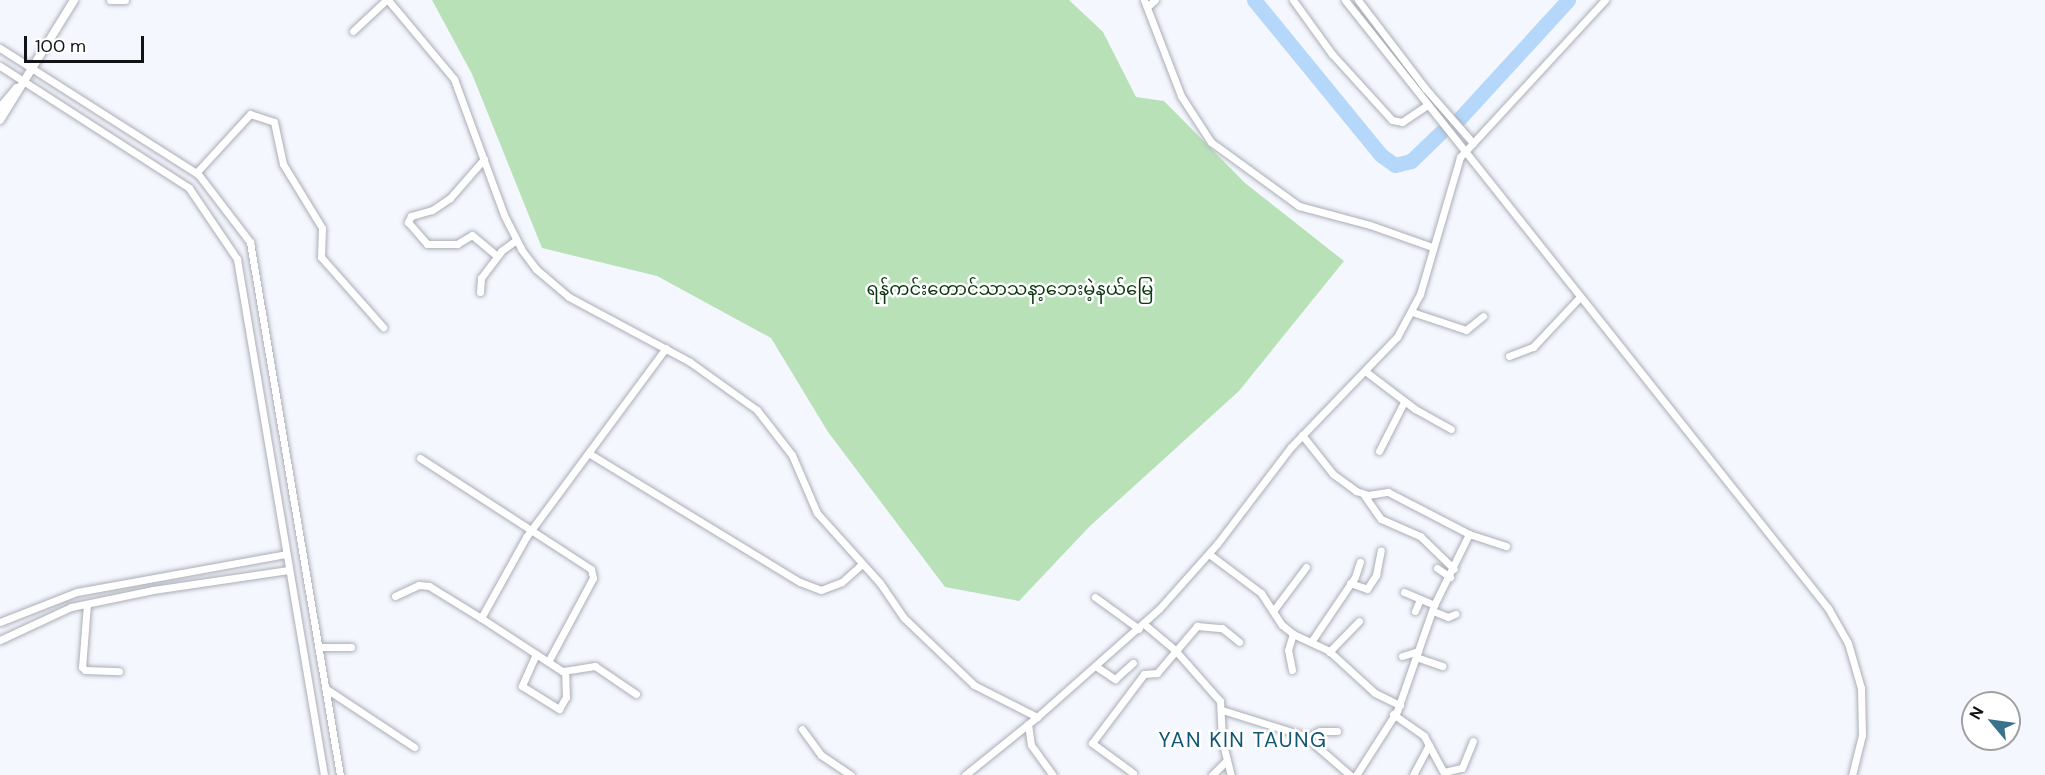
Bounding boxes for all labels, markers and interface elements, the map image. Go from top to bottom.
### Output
scale bar [27,24,147,62]
text: 100 m [35,34,86,58]
park label: ရန်ကင်းတောင်သာသနာ့ဘေးမဲ့နယ်မြေ [867,278,1153,300]
north arrow [1961,691,2021,751]
text: N [1965,703,1989,723]
district label: YAN KIN TAUNG [1158,727,1328,753]

